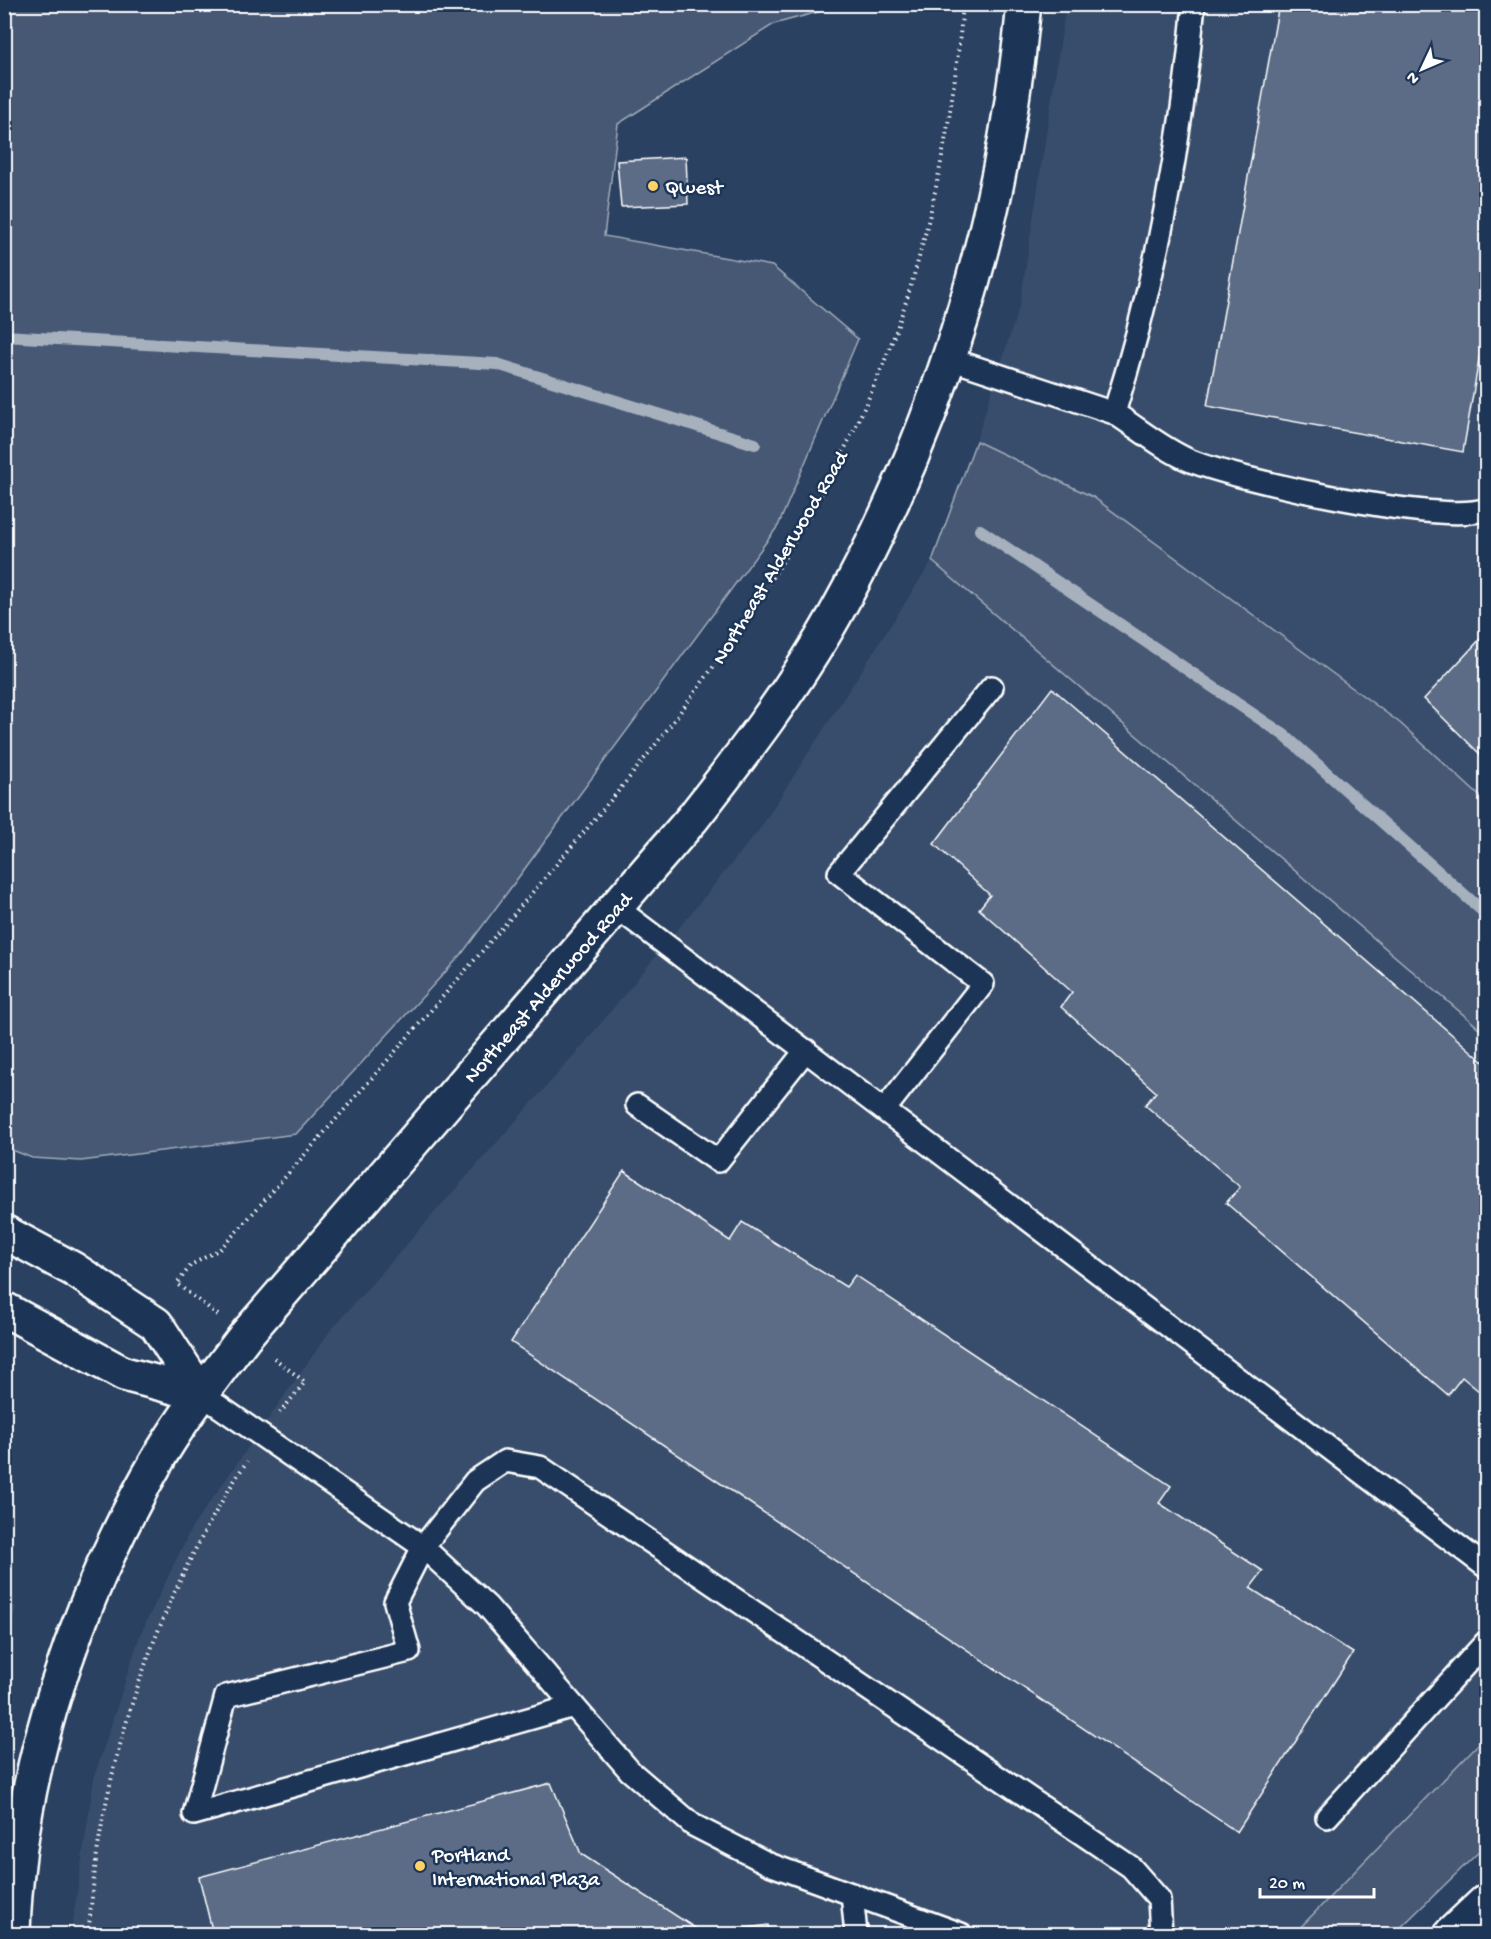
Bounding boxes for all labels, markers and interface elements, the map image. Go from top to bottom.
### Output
north arrow [1392,39,1452,99]
text: N [1403,66,1424,87]
place label: Qwest [665,177,725,202]
marker: Qwest [646,179,660,193]
street label: Northeast Alderwood Road [708,446,857,670]
street label: Northeast Alderwood Road [460,888,640,1090]
place label: Portland International Plaza [431,1845,601,1894]
marker: Portland International Plaza [413,1859,427,1873]
scale bar [1260,1861,1374,1899]
text: 20 m [1269,1874,1305,1895]

